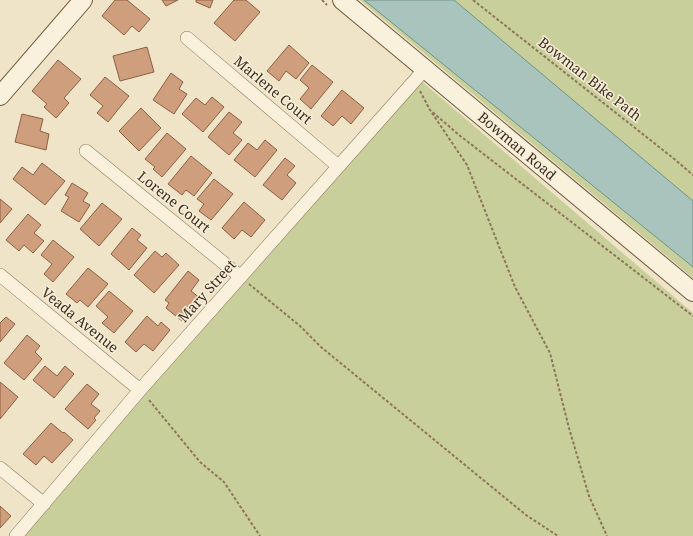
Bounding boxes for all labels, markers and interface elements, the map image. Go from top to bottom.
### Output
street label: Bowman Bike Path [535,32,646,125]
street label: Marlene Court [230,51,317,128]
street label: Bowman Road [474,107,561,184]
street label: Lorene Court [134,166,215,237]
street label: Mary Street [173,255,240,326]
street label: Veada Avenue [38,283,123,357]

